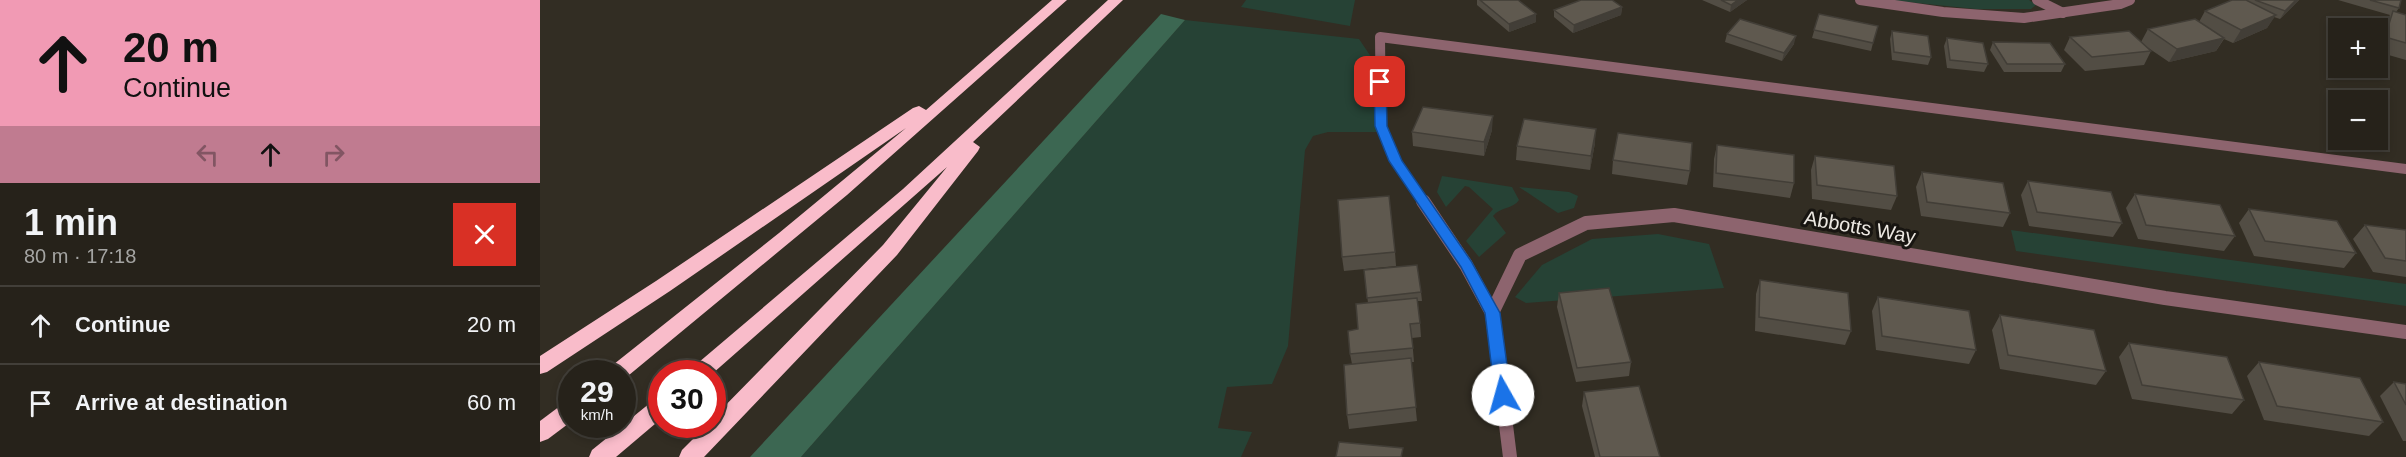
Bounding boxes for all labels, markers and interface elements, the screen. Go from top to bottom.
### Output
map controls [2328,18,2388,150]
button: + [2328,18,2388,78]
icon: ahead [24,24,102,102]
text: 20 m [123,24,219,71]
pin [1354,56,1405,107]
icon: arrive [1363,65,1396,98]
text: Continue [123,73,231,103]
button: − [2328,90,2388,150]
icon: left [191,138,224,171]
icon: ahead [254,138,287,171]
icon: right [317,138,350,171]
text: 1 min [24,202,118,243]
button: close [453,203,516,266]
street label: Abbotts Way [1803,206,1917,248]
text: 80 m · 17:18 [24,245,136,267]
icon: ahead [24,309,57,342]
text: Continue [75,312,170,337]
text: 20 m [467,312,516,337]
speed limit sign: 30 [648,360,726,438]
position arrow [1471,363,1535,427]
text: 29 [580,375,614,408]
icon: arrive [24,387,57,420]
text: Arrive at destination [75,390,288,415]
text: 60 m [467,390,516,415]
text: km/h [581,406,613,423]

